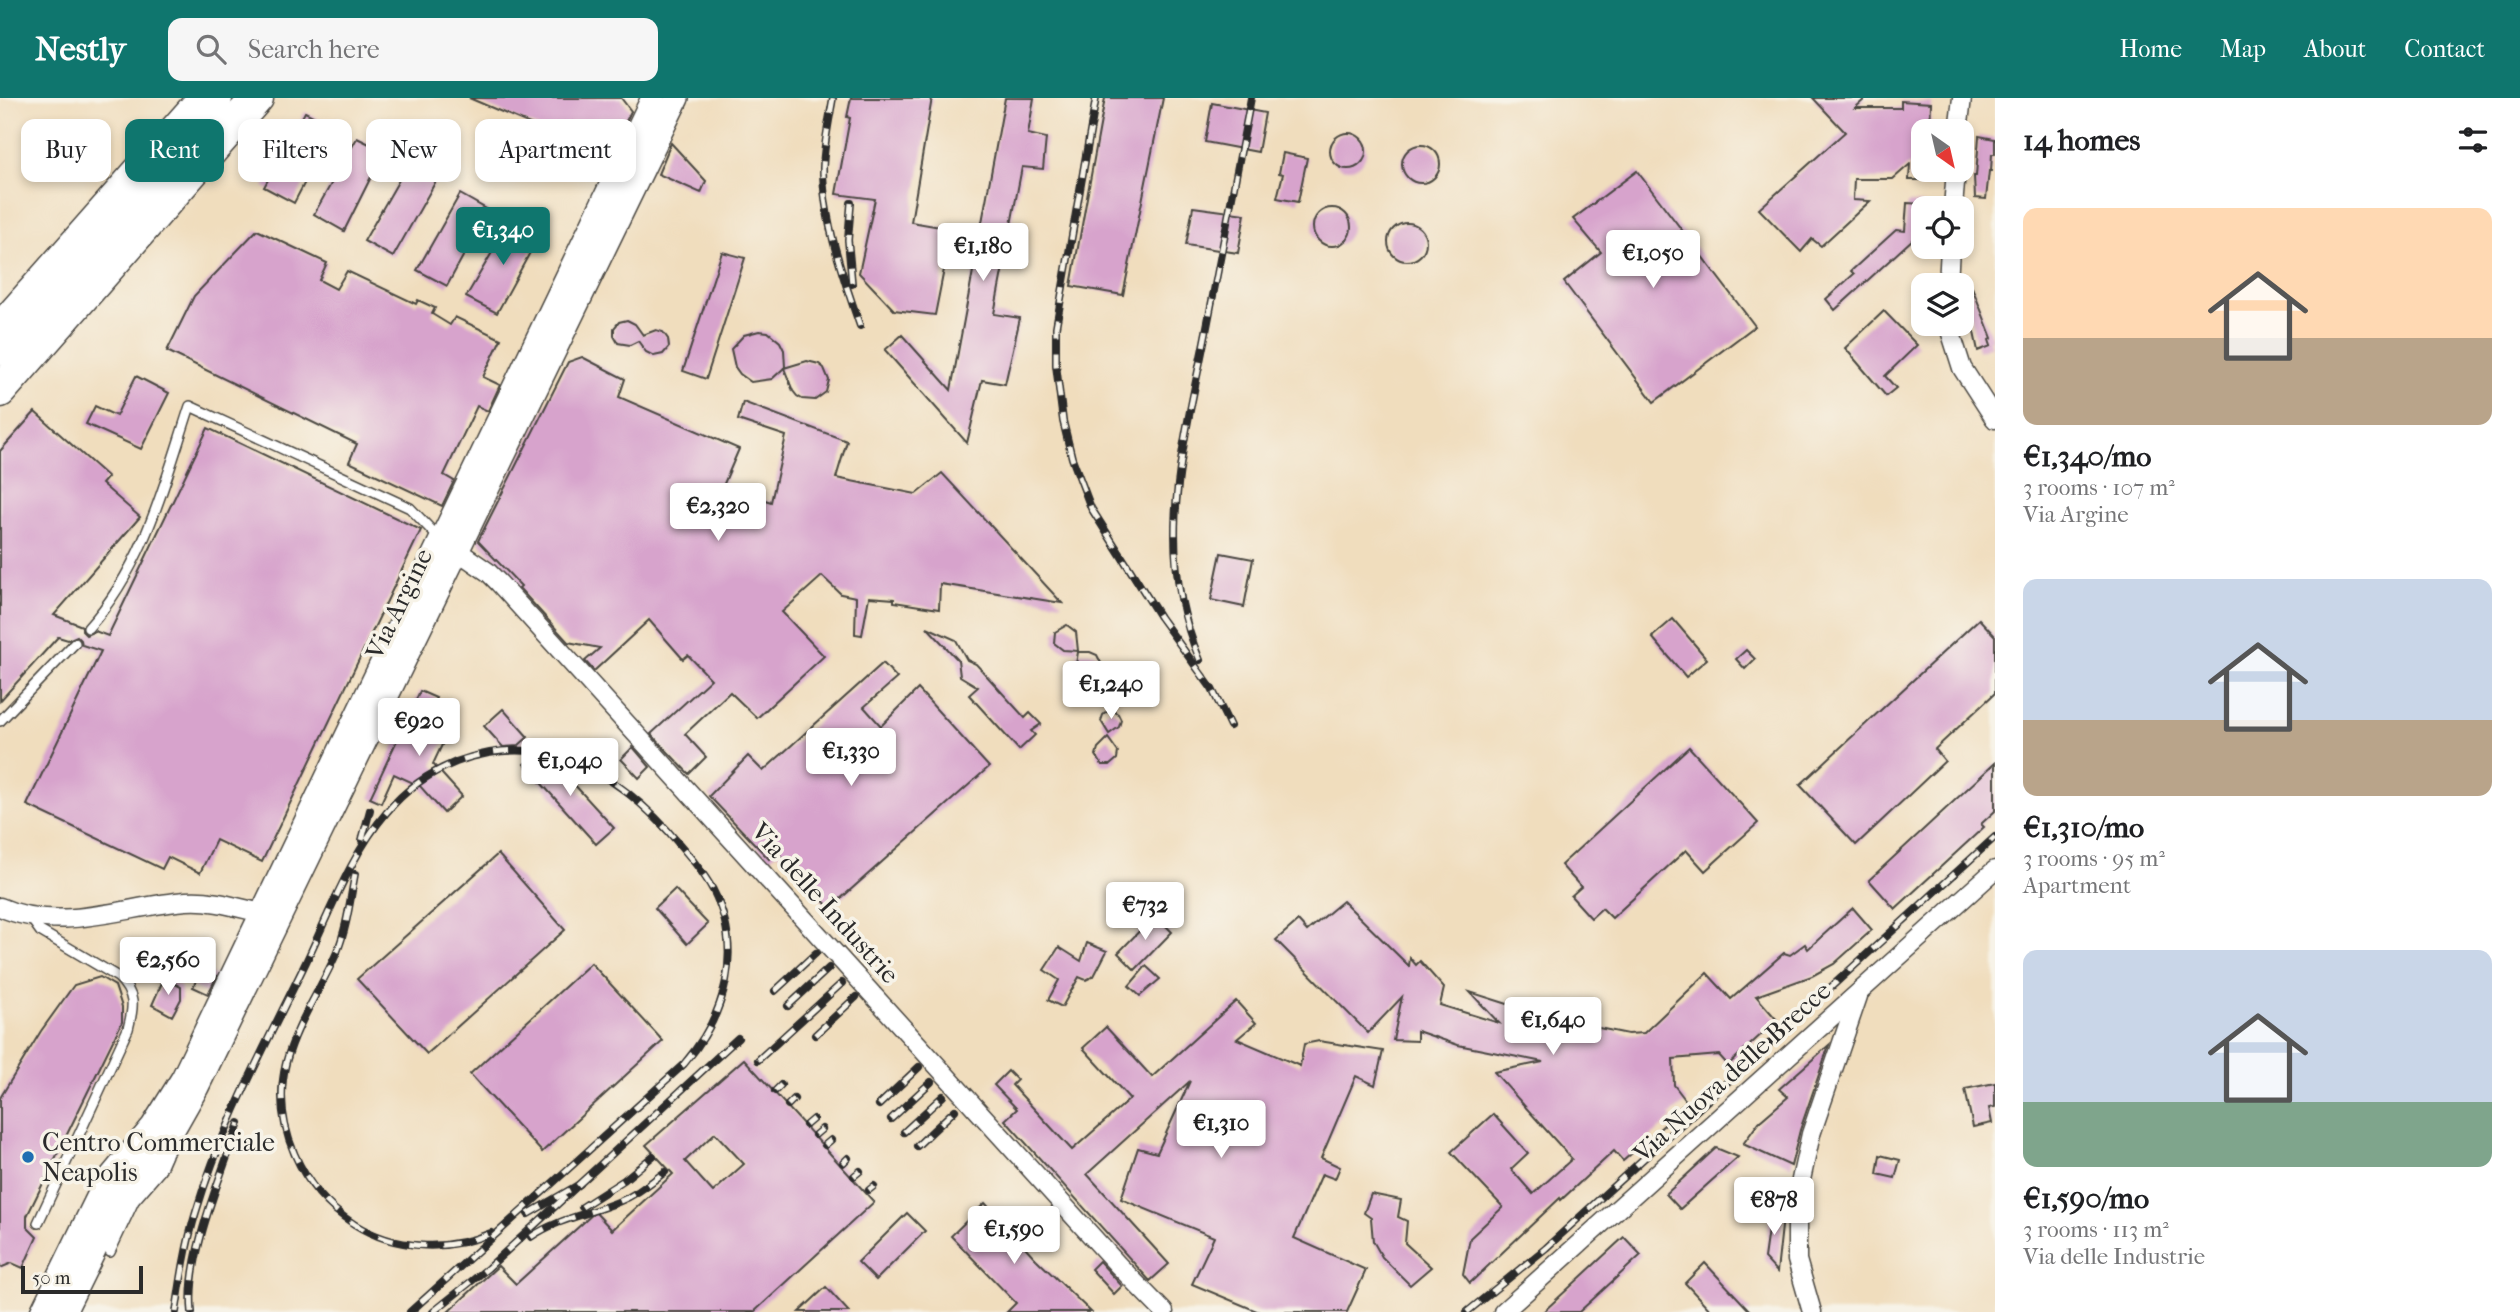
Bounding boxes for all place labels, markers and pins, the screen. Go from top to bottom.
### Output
pin: €1,340 [446,208,560,267]
pin: €1,180 [926,223,1040,283]
pin: €1,050 [1596,230,1710,290]
pin: €2,320 [661,484,775,543]
pin: €1,240 [1054,662,1168,721]
pin: €920 [378,698,460,758]
pin: €1,330 [794,728,908,788]
pin: €1,040 [513,738,627,798]
pin: €732 [1104,882,1186,942]
pin: €2,560 [111,937,225,997]
pin: €1,640 [1496,998,1610,1057]
pin: €1,310 [1164,1100,1278,1160]
place label: Centro Commerciale Neapolis [42,1127,275,1188]
marker: Centro Commerciale Neapolis [20,1149,36,1165]
pin: €878 [1733,1178,1815,1237]
pin: €1,590 [957,1206,1071,1266]

